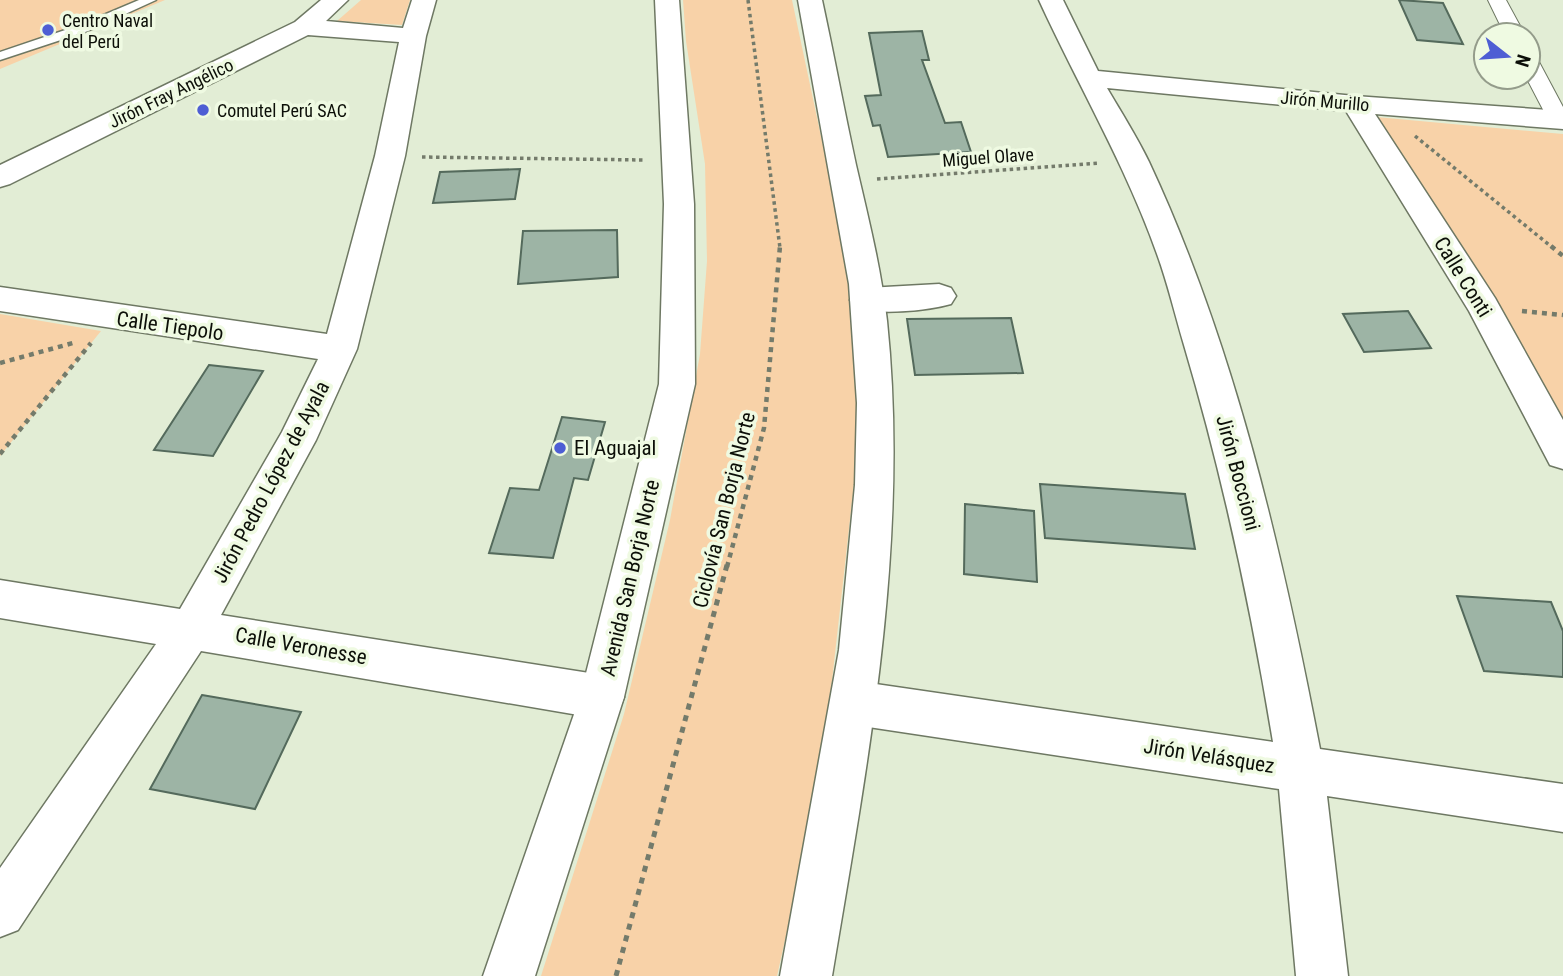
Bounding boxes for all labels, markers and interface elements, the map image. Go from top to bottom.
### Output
place label: Centro Naval del Perú [62,10,153,52]
north arrow [1472,21,1542,91]
marker: Centro Naval del Perú [40,22,56,38]
text: N [1510,52,1535,70]
street label: Jirón Fray Angélico [105,54,237,132]
street label: Jirón Murillo [1280,87,1370,115]
place label: Comutel Perú SAC [217,100,347,121]
marker: Comutel Perú SAC [195,102,211,118]
street label: Miguel Olave [942,143,1034,171]
street label: Calle Conti [1429,233,1497,321]
street label: Calle Tiepolo [115,307,225,345]
street label: Jirón Pedro López de Ayala [208,377,334,587]
street label: Ciclovía San Borja Norte [688,409,760,610]
street label: Jirón Boccioni [1211,413,1265,533]
place label: El Aguajal [574,436,656,460]
marker: El Aguajal [552,440,568,456]
street label: Avenida San Borja Norte [596,477,664,679]
street label: Calle Veronesse [233,623,369,669]
street label: Jirón Velásquez [1142,734,1276,778]

